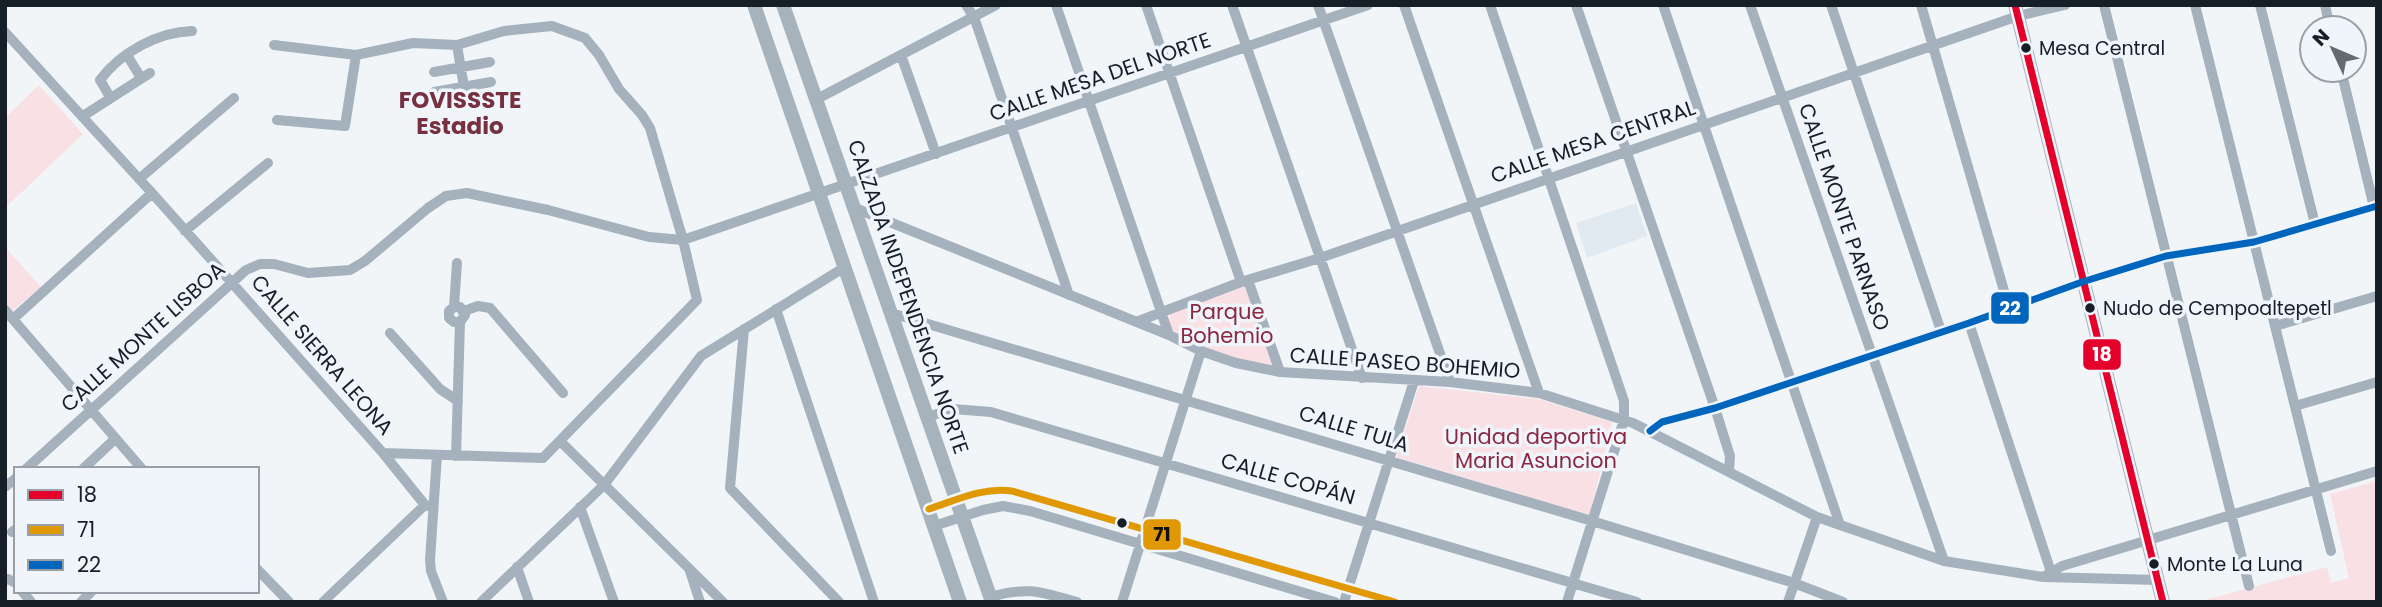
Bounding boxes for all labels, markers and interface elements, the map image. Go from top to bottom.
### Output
north arrow [2298,14,2368,84]
text: N [2306,23,2336,52]
street label: CALLE MESA DEL NORTE [985,25,1214,128]
place label: Mesa Central [2039,35,2165,62]
marker: Mesa Central [2019,41,2033,55]
district label: FOVISSSTE Estadio [399,84,521,142]
street label: CALLE MESA CENTRAL [1487,93,1699,190]
street label: CALLE MONTE PARNASO [1792,99,1897,334]
street label: CALZADA INDEPENDENCIA NORTE [841,136,976,458]
street label: CALLE MONTE LISBOA [54,255,231,418]
street label: CALLE SIERRA LEONA [245,268,400,441]
line badge: 22 [1990,291,2030,325]
text: 22 [1999,295,2021,322]
place label: Nudo de Cempoaltepetl [2103,295,2332,322]
park label: Parque Bohemio [1180,297,1274,350]
marker: Nudo de Cempoaltepetl [2083,301,2097,315]
line badge: 18 [2082,338,2122,371]
street label: CALLE PASEO BOHEMIO [1289,340,1521,385]
text: 18 [2092,341,2112,368]
street label: CALLE TULA [1296,398,1413,459]
park label: Unidad deportiva Maria Asuncion [1445,422,1627,475]
street label: CALLE COPÁN [1217,445,1359,512]
legend [14,467,259,593]
text: 18 [77,480,97,509]
text: 71 [77,515,95,544]
unlabelled marker [1115,516,1129,530]
line badge: 71 [1142,518,1182,551]
text: 71 [1153,521,1171,548]
text: 22 [77,550,101,579]
place label: Monte La Luna [2167,551,2303,578]
marker: Monte La Luna [2147,557,2161,571]

